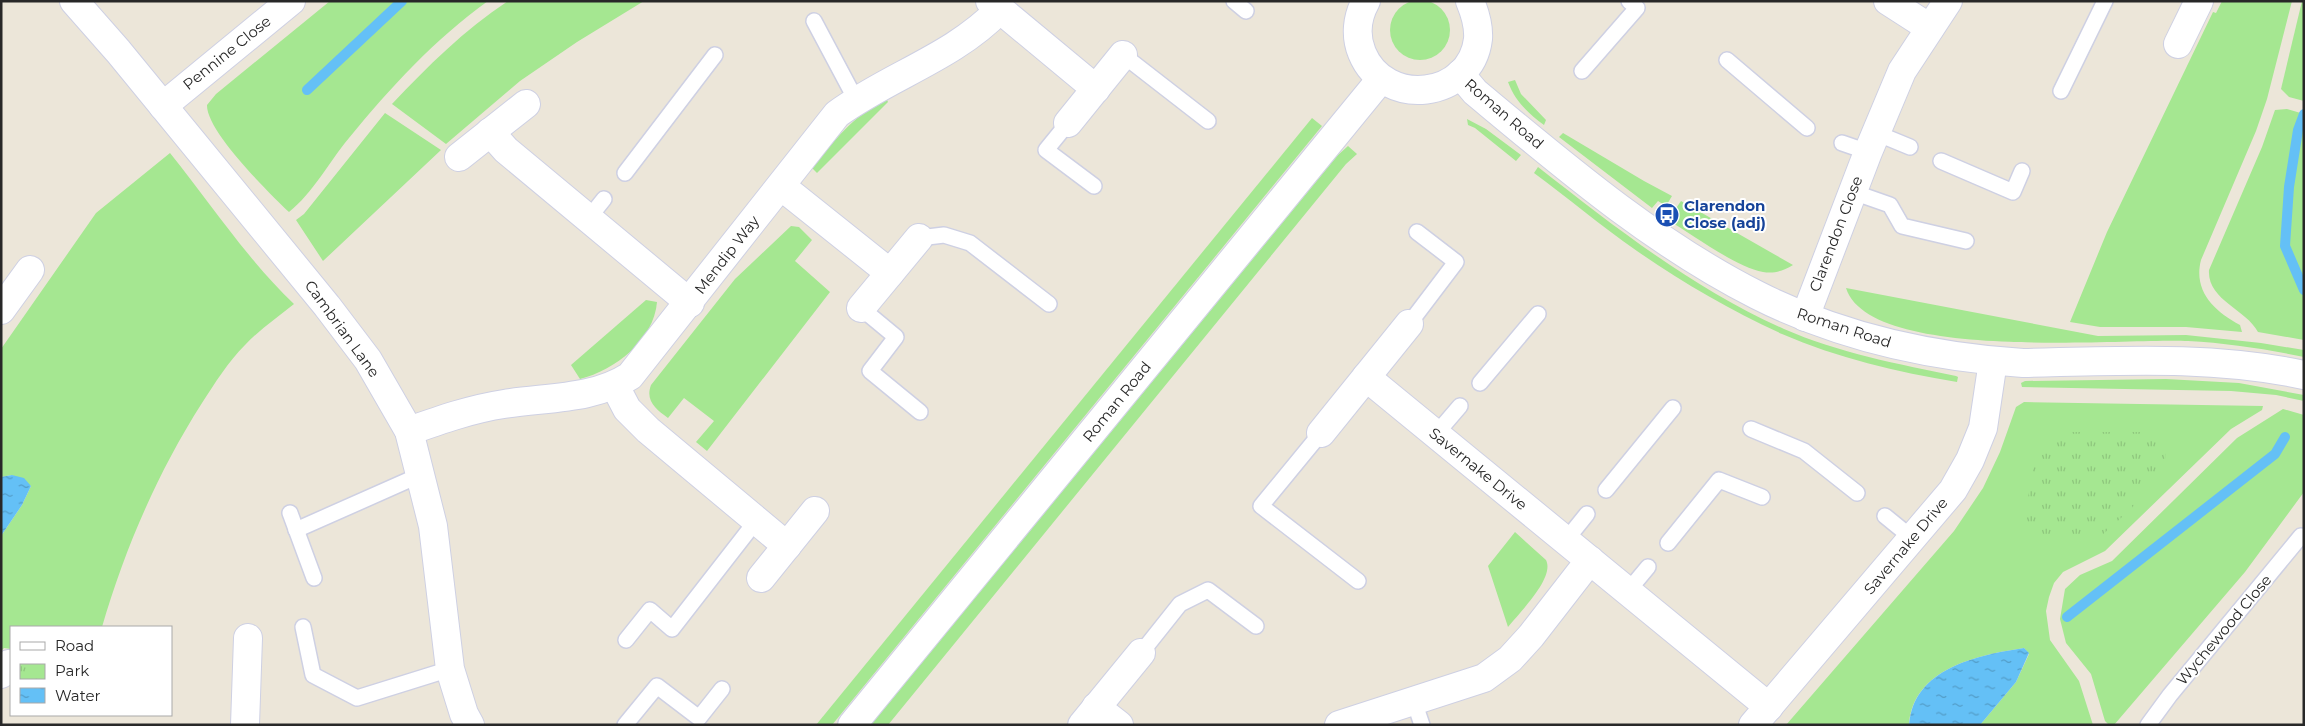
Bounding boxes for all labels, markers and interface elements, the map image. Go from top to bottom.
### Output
street label: Pennine Close [179,11,274,94]
street label: Roman Road [1461,74,1548,153]
street label: Clarendon Close [1805,173,1866,294]
place label: Clarendon Close (adj) [1684,196,1766,232]
bus stop icon: Clarendon Close (adj) [1654,202,1680,228]
street label: Mendip Way [690,211,764,298]
street label: Cambrian Lane [301,277,384,381]
street label: Roman Road [1794,303,1894,352]
street label: Roman Road [1078,358,1155,446]
street label: Savernake Drive [1425,423,1531,514]
street label: Savernake Drive [1860,493,1952,598]
street label: Wychewood Close [2172,571,2275,689]
legend [10,626,172,716]
text: Road [55,636,94,655]
text: Park [55,661,89,680]
text: Water [55,686,101,705]

